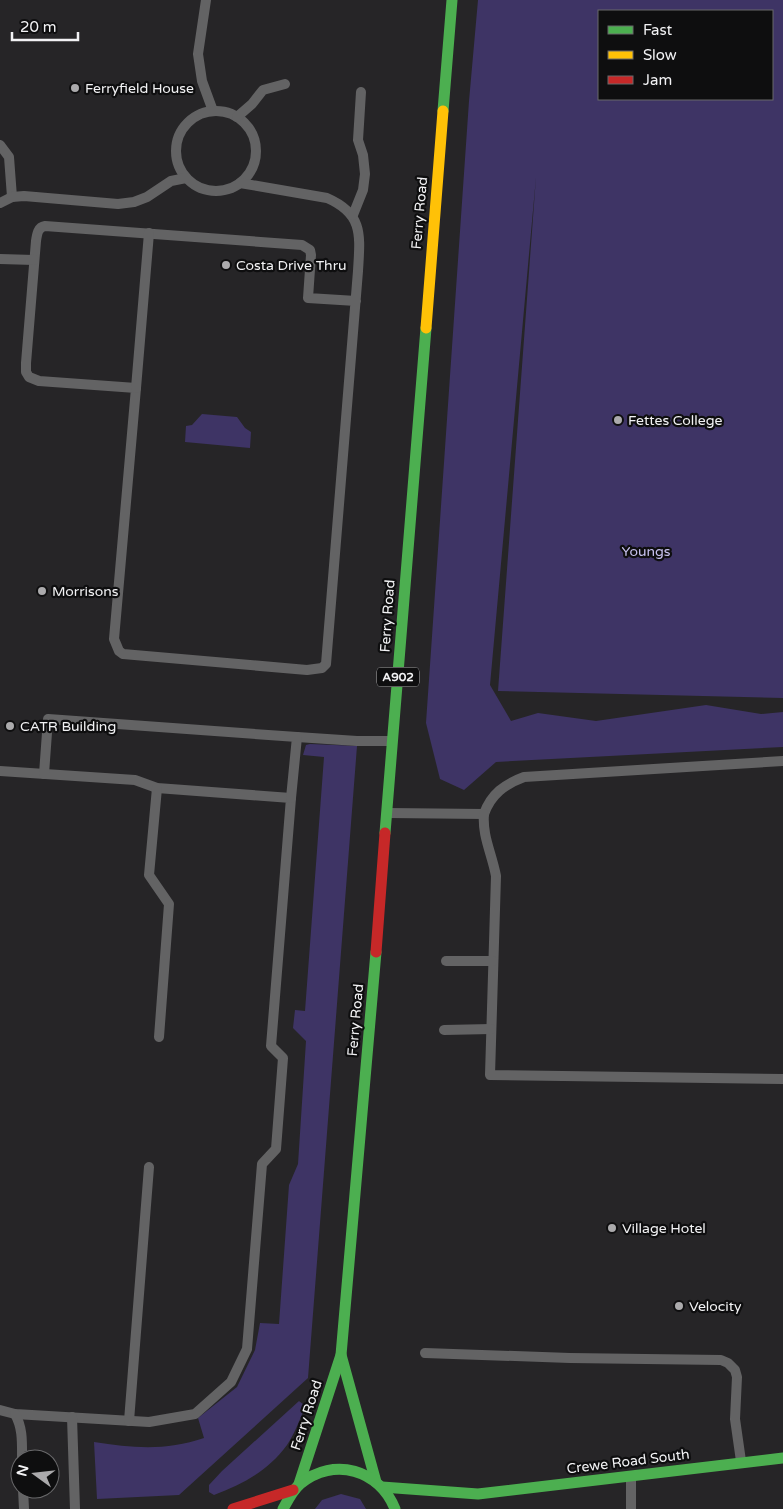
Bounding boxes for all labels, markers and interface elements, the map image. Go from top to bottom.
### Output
scale bar [12,10,79,42]
legend [598,10,773,100]
text: 20 m [20,18,57,36]
text: Fast [643,21,673,39]
text: Slow [643,46,677,64]
text: Jam [643,71,672,89]
place label: Ferryfield House [85,80,194,97]
marker: Ferryfield House [69,82,81,94]
street label: Ferry Road [408,176,431,250]
place label: Costa Drive Thru [236,257,347,274]
marker: Costa Drive Thru [220,259,232,271]
place label: Fettes College [628,412,723,429]
marker: Fettes College [612,414,624,426]
park label: Youngs [621,543,671,560]
street label: Ferry Road [376,579,399,653]
place label: Morrisons [52,583,119,600]
marker: Morrisons [36,585,48,597]
road number: A902 [377,668,419,686]
place label: CATR Building [20,718,116,735]
marker: CATR Building [4,720,16,732]
street label: Ferry Road [344,983,367,1057]
place label: Village Hotel [622,1220,706,1237]
marker: Village Hotel [606,1222,618,1234]
place label: Velocity [689,1298,742,1315]
marker: Velocity [673,1300,685,1312]
street label: Ferry Road [287,1378,326,1452]
street label: Crewe Road South [566,1446,690,1477]
north arrow [10,1449,60,1499]
text: N [13,1463,33,1478]

